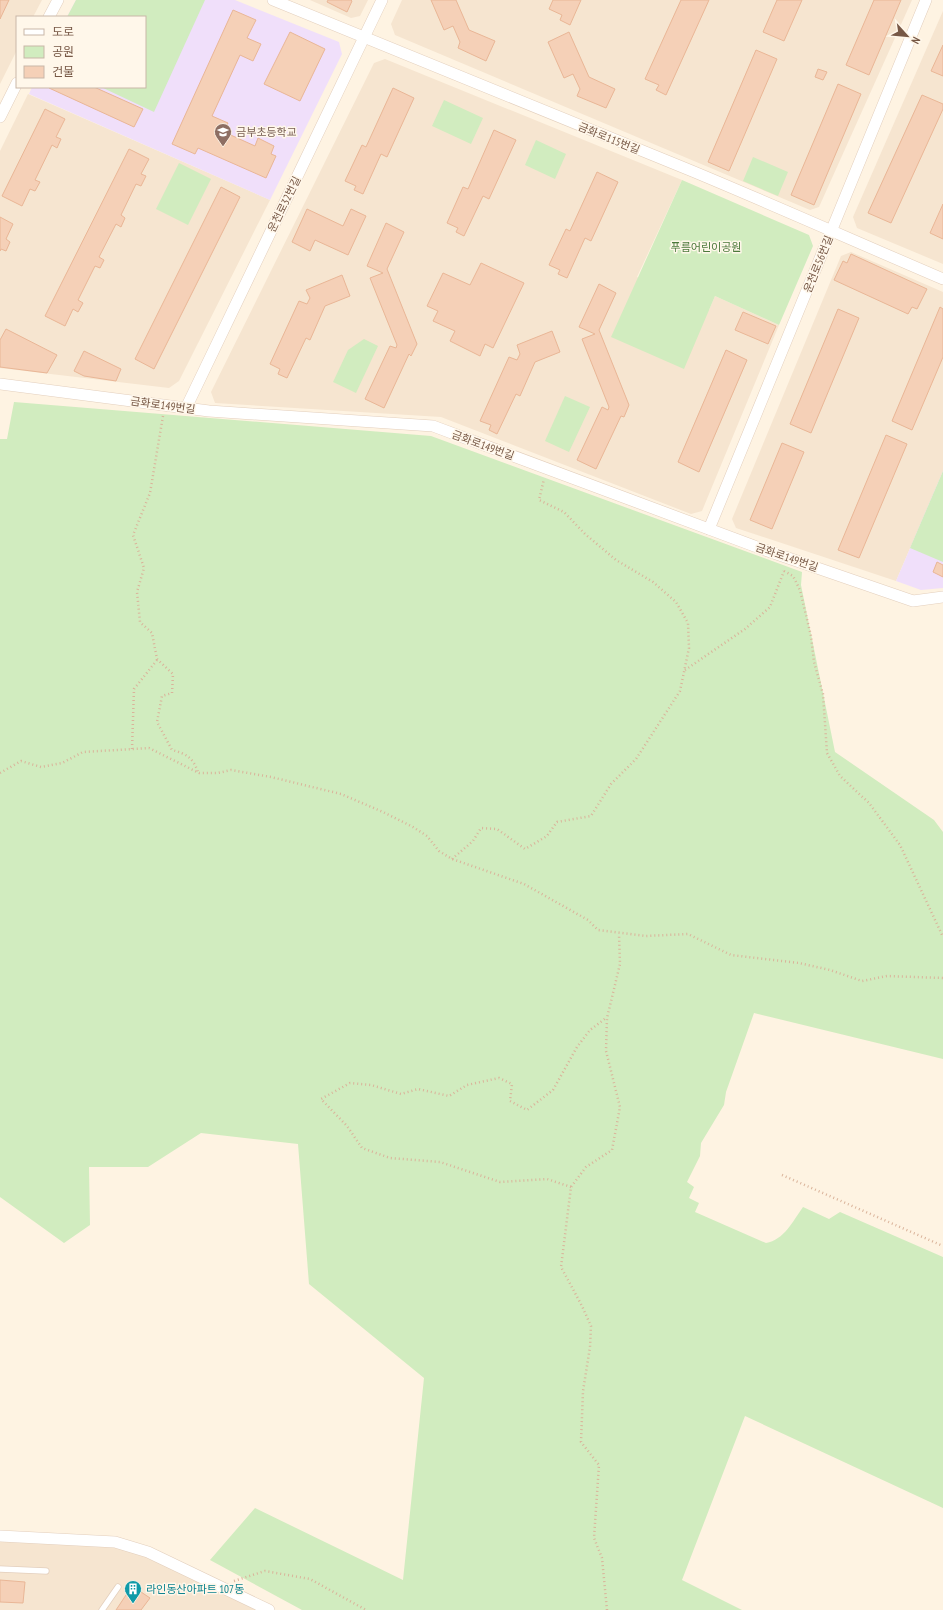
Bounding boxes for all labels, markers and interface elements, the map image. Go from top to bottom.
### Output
legend [16,16,146,88]
north arrow [887,16,927,56]
text: 도로 [52,24,74,39]
text: N [908,35,923,46]
text: 공원 [52,44,74,59]
text: 건물 [52,64,74,79]
street label: 금화로115번길 [576,119,642,157]
school or university icon: 금부초등학교 [213,122,233,147]
place label: 금부초등학교 [236,125,297,139]
street label: 운천로32번길 [264,174,304,234]
street label: 운천로56번길 [800,233,836,295]
park label: 푸름어린이공원 [671,240,741,254]
street label: 금화로149번길 [130,394,196,416]
street label: 금화로149번길 [450,427,516,463]
street label: 금화로149번길 [754,540,820,574]
building icon: 라인동산아파트 107동 [123,1579,143,1604]
place label: 라인동산아파트 107동 [146,1582,244,1596]

